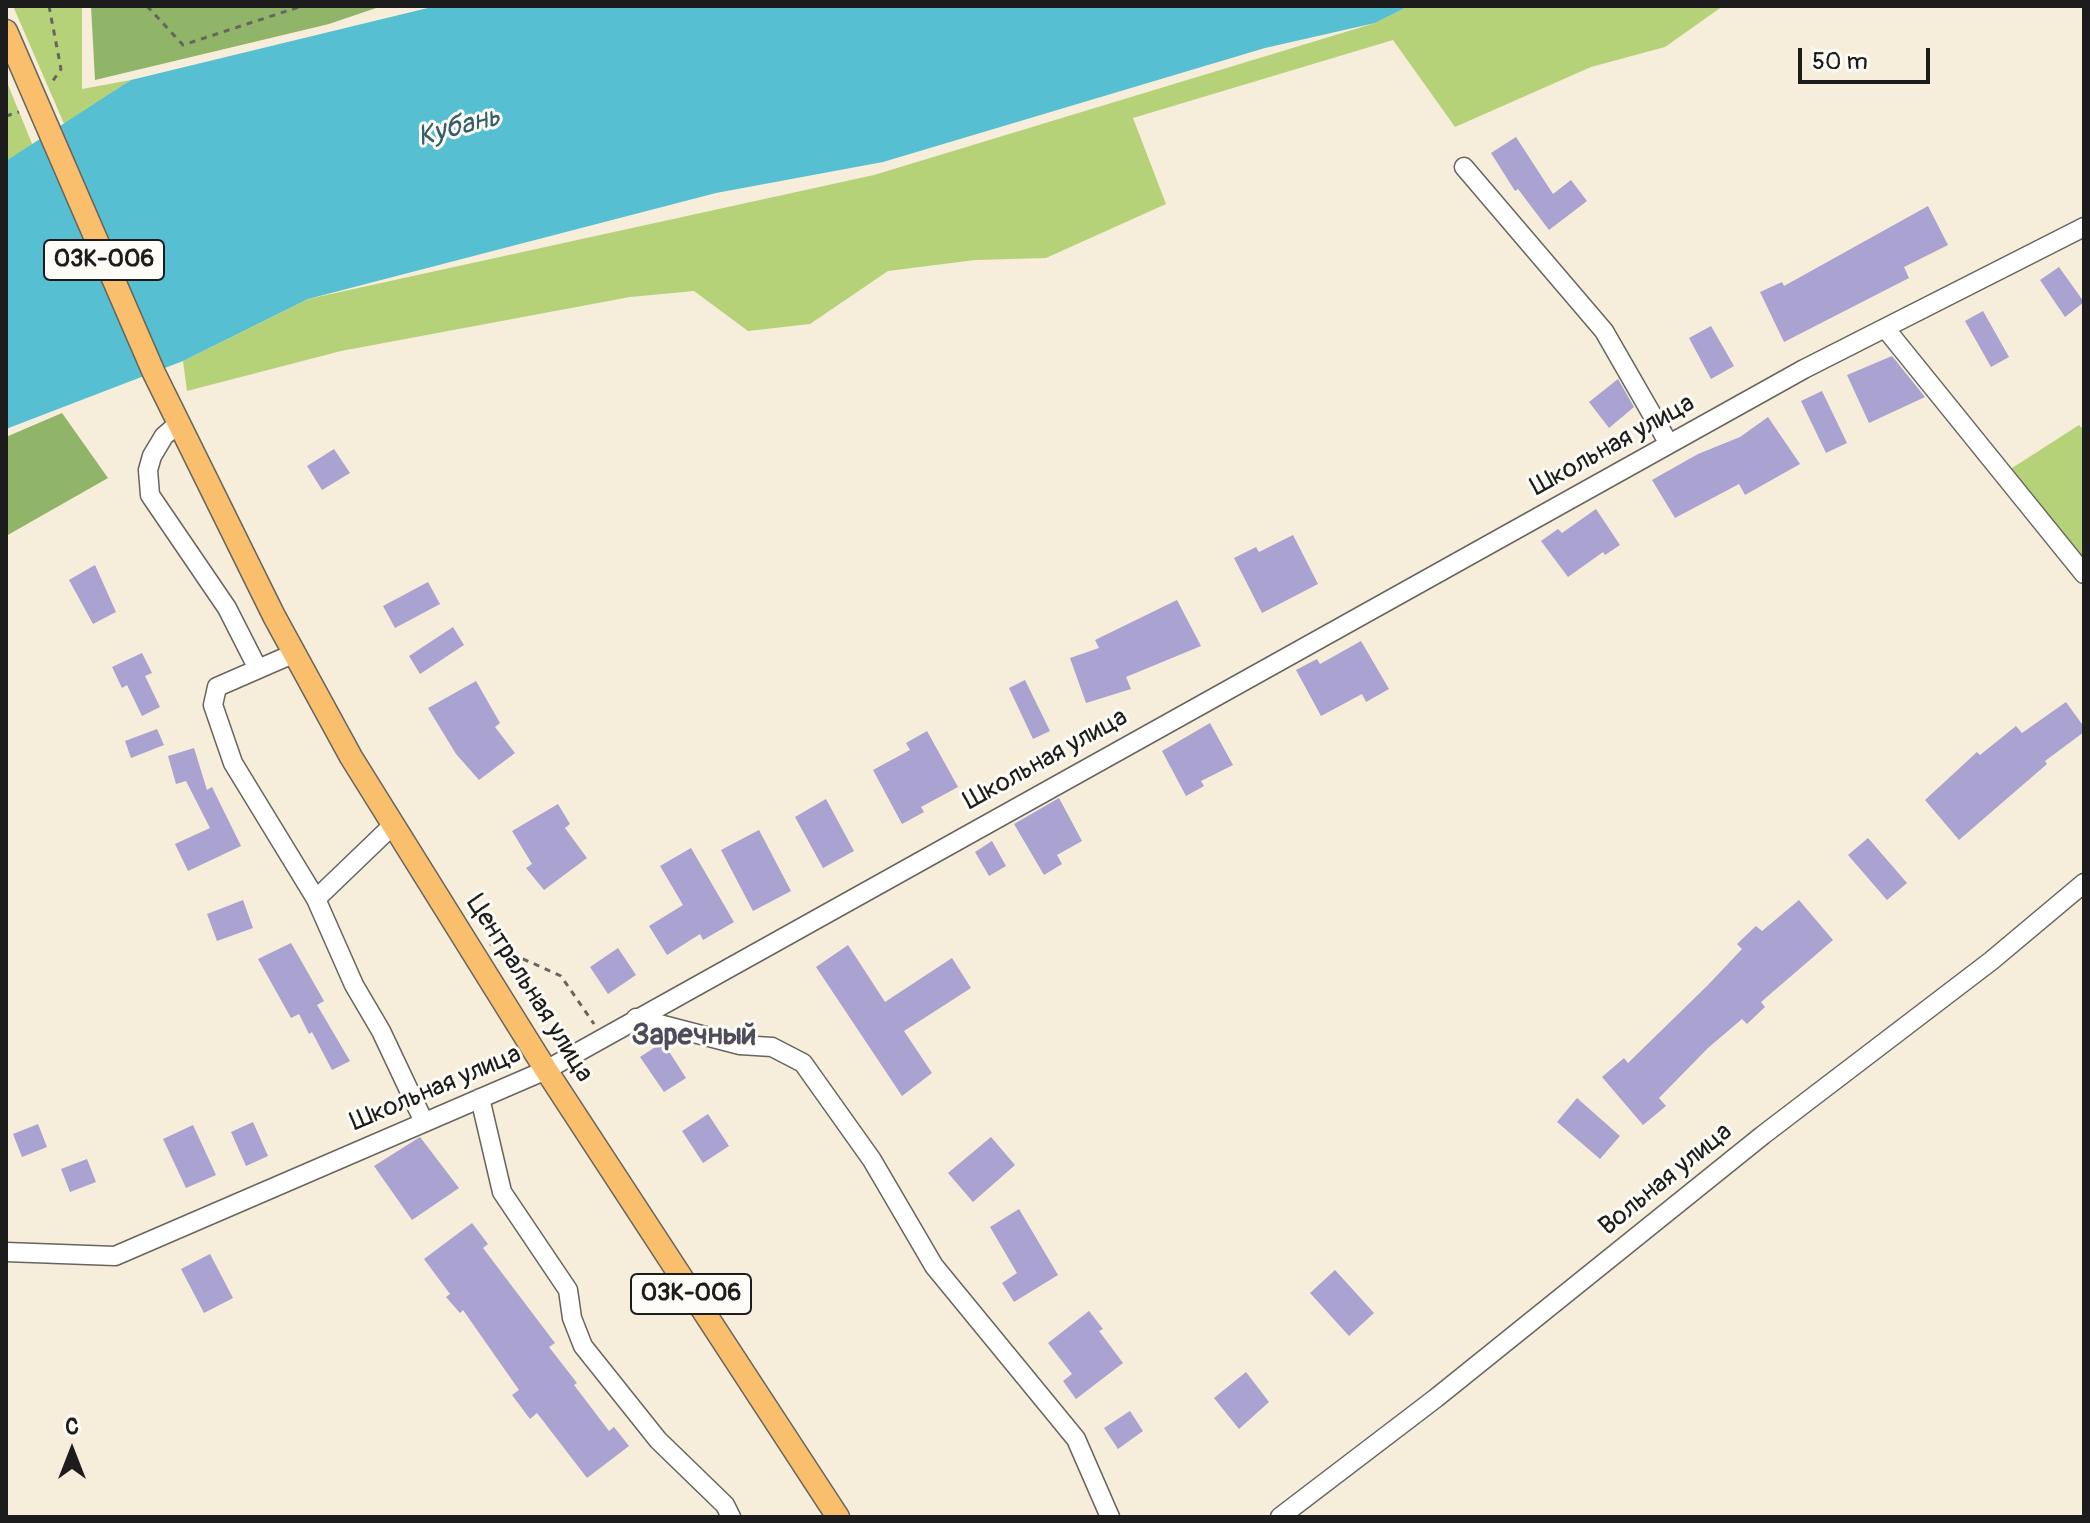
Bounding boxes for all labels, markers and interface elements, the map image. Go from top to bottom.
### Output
scale bar [1802,32,1934,82]
text: 50 m [1812,47,1868,76]
water label: Кубань [414,101,504,155]
road number: 03К-006 [44,240,164,280]
street label: Школьная улица [1526,388,1700,504]
street label: Школьная улица [959,702,1133,818]
street label: Центральная улица [459,890,599,1088]
district label: Заречный [632,1018,756,1054]
street label: Школьная улица [346,1039,526,1139]
street label: Вольная улица [1593,1117,1739,1243]
road number: 03К-006 [631,1274,751,1314]
north arrow [32,1411,112,1491]
text: С [65,1413,79,1441]

